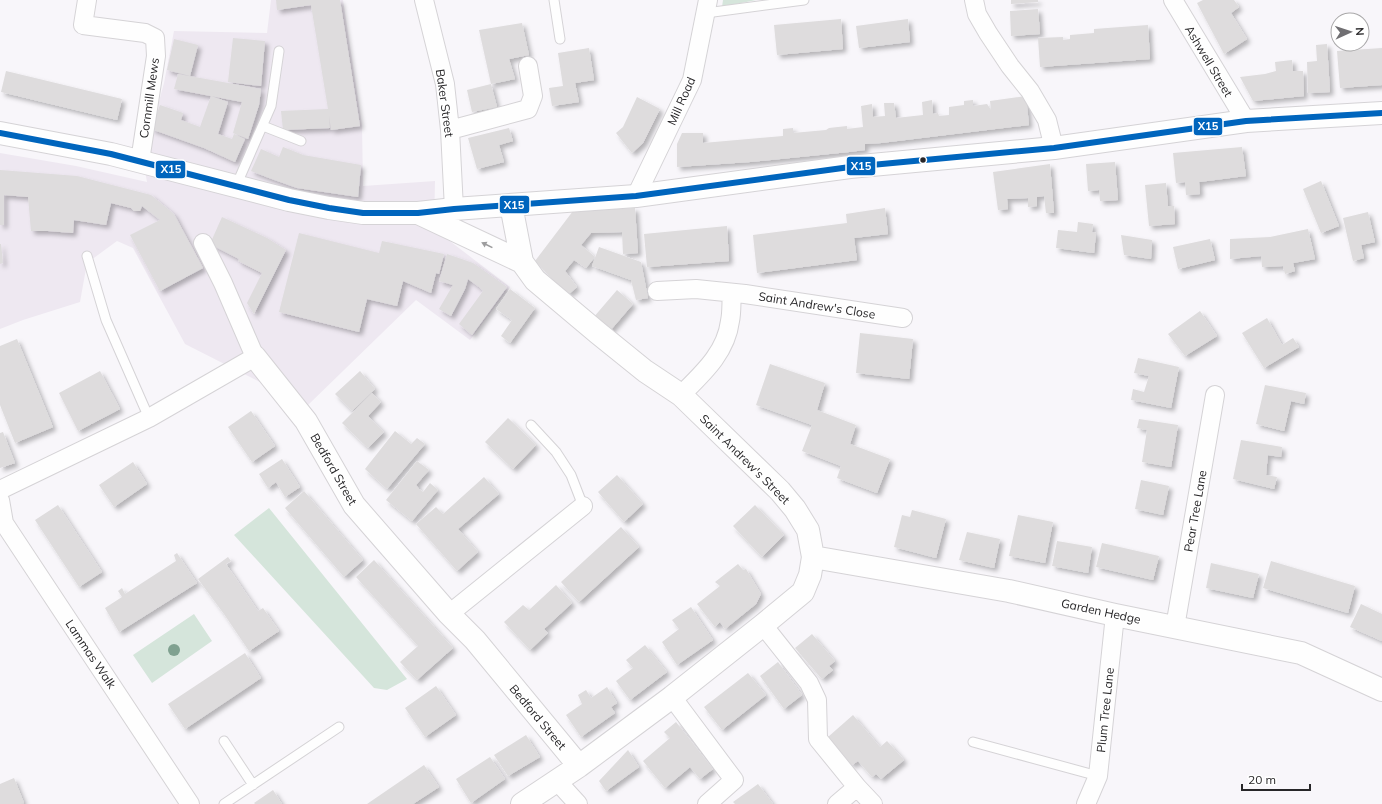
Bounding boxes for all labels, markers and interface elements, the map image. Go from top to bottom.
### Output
north arrow [1330,12,1370,52]
street label: Ashwell Street [1182,23,1236,99]
text: N [1353,27,1367,36]
street label: Cornmill Mews [136,57,162,139]
street label: Baker Street [433,68,457,138]
street label: Mill Road [664,74,698,128]
line badge: X15 [1193,117,1223,136]
text: X15 [1197,119,1219,133]
unlabelled marker [918,155,928,165]
line badge: X15 [846,156,876,176]
text: X15 [850,159,872,173]
line badge: X15 [155,160,186,179]
text: X15 [160,162,182,176]
line badge: X15 [499,195,530,214]
text: X15 [503,198,525,212]
one-way arrow [481,242,492,248]
street label: Saint Andrew's Close [757,288,877,322]
street label: Saint Andrew's Street [697,411,793,507]
street label: Bedford Street [307,430,361,508]
street label: Pear Tree Lane [1180,469,1210,553]
street label: Garden Hedge [1060,595,1142,627]
street label: Lammas Walk [62,617,120,692]
street label: Plum Tree Lane [1093,667,1117,753]
street label: Bedford Street [506,681,570,753]
scale bar [1242,766,1310,792]
text: 20 m [1248,772,1276,787]

